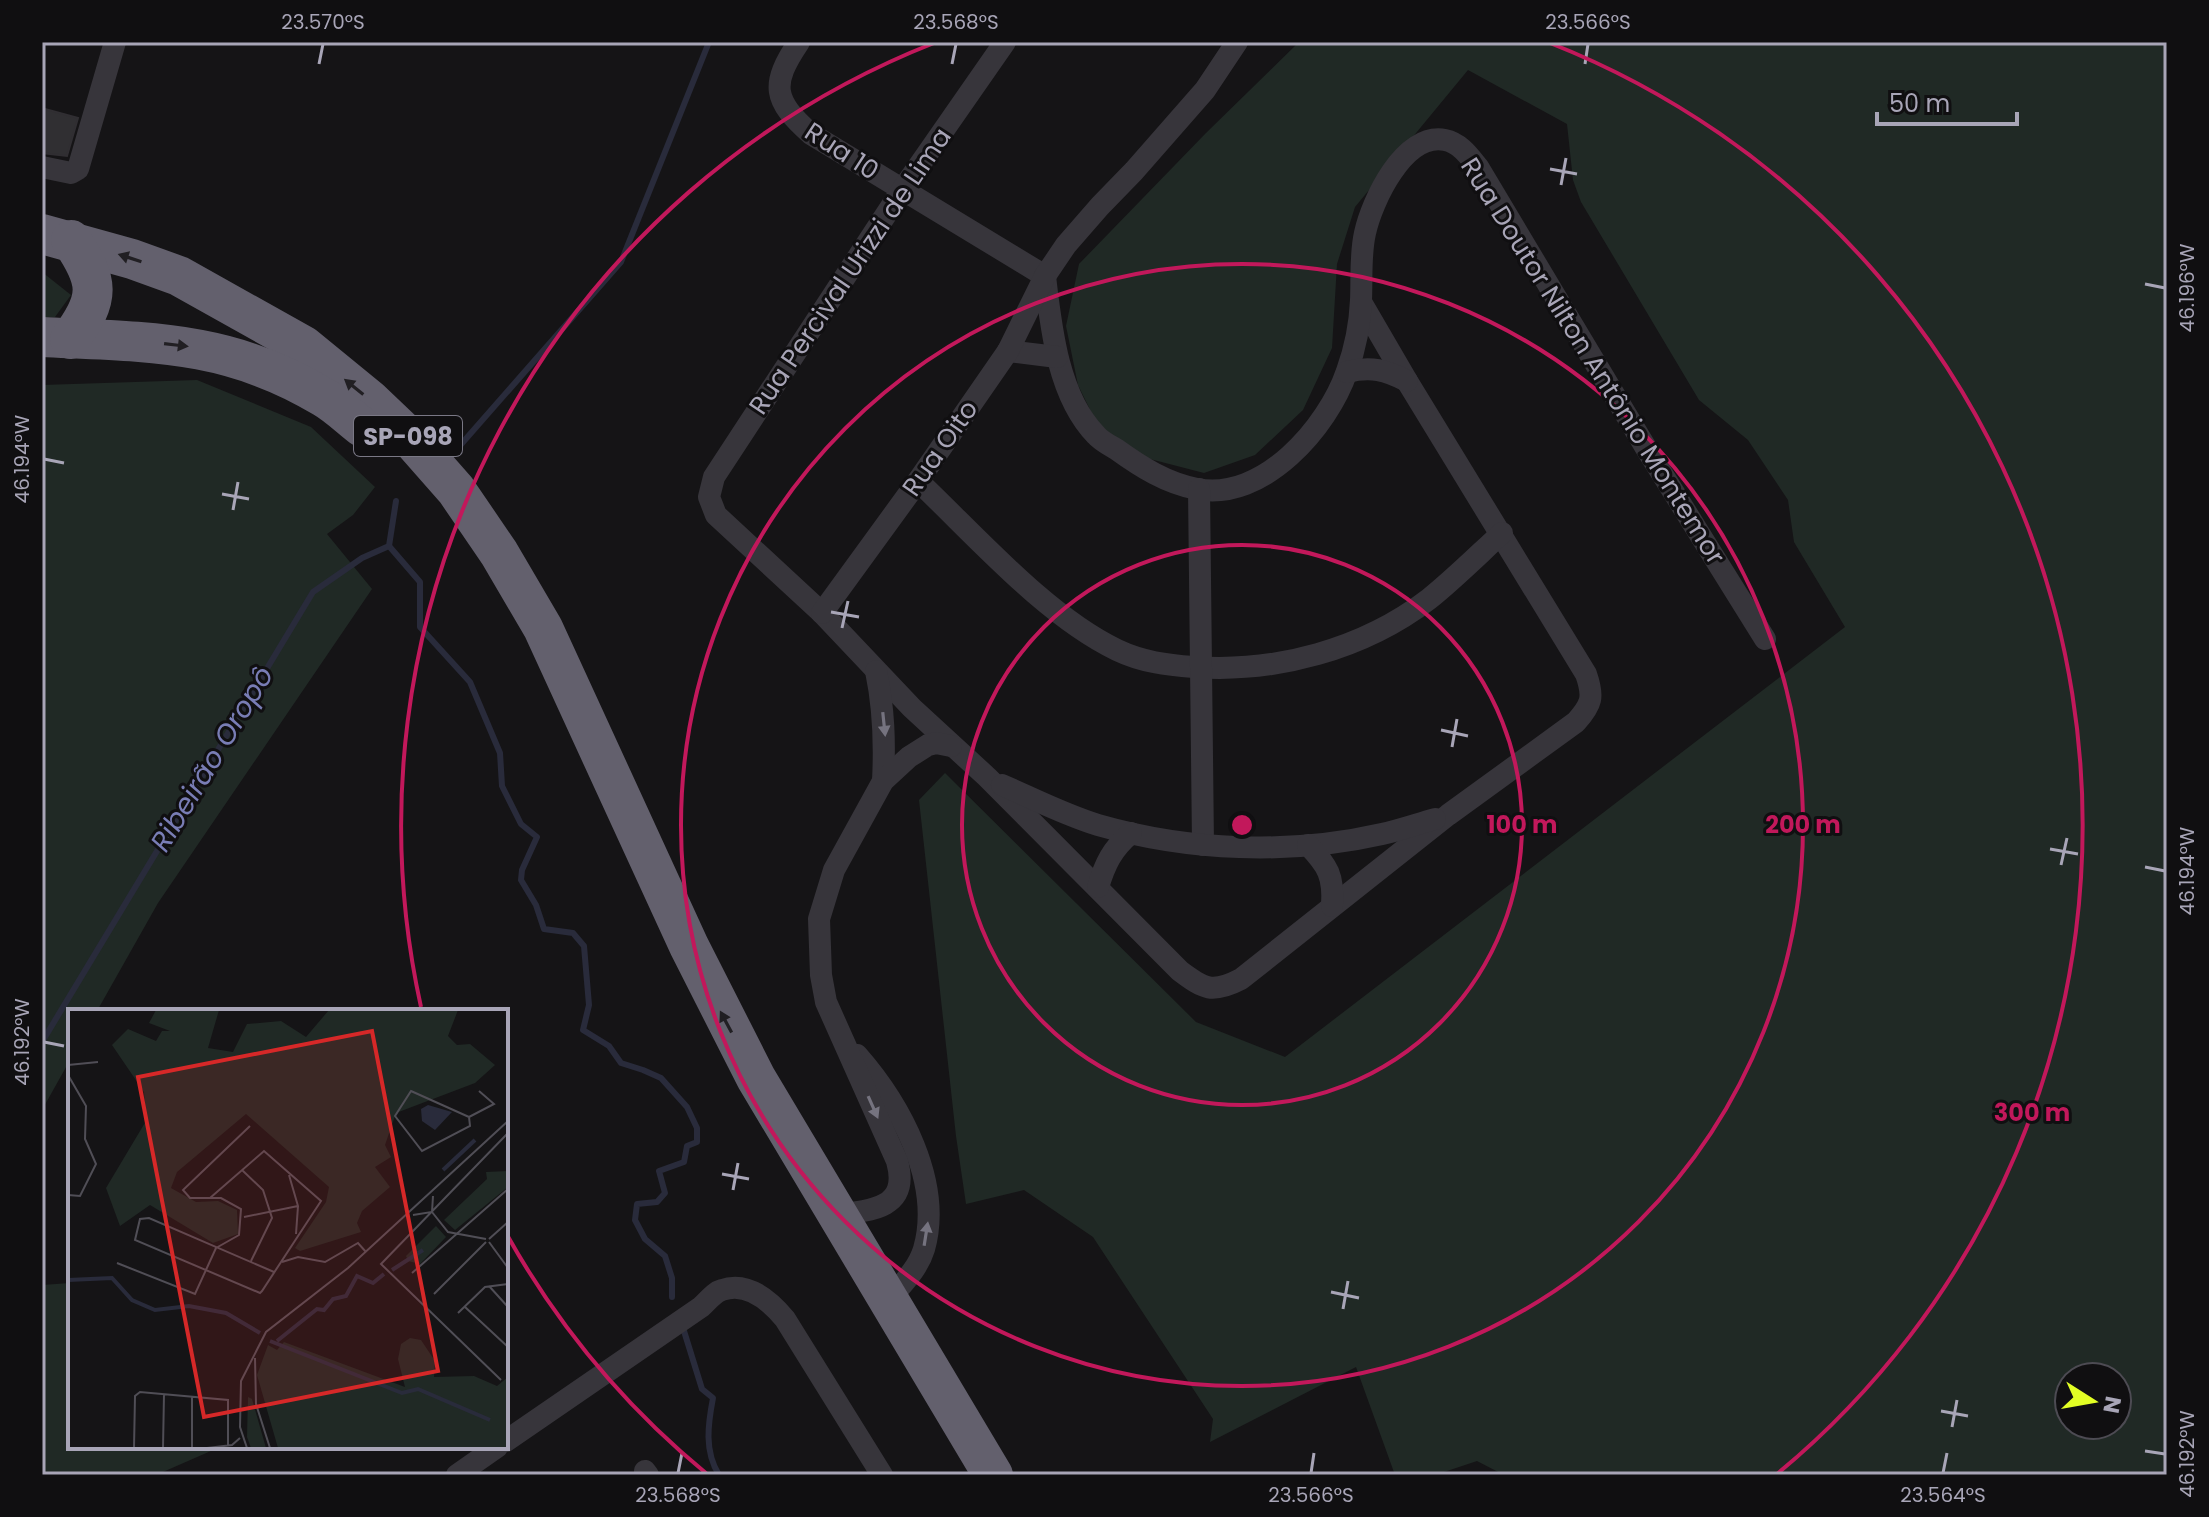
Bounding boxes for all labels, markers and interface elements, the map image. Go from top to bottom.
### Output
text: 23.570°S [281,8,365,36]
text: 23.568°S [913,8,999,36]
text: 23.566°S [1545,8,1631,36]
scale bar [1877,76,2017,126]
text: 50 m [1889,87,1950,120]
street label: Rua 10 [798,114,886,188]
street label: Rua Percival Urizzi de Lima [740,121,960,421]
street label: Rua Doutor Nilton Antônio Montemor [1452,151,1734,571]
text: 46.196°W [2173,243,2201,332]
one-way arrow [118,252,142,264]
one-way arrow [164,339,189,352]
one-way arrow [344,379,364,396]
street label: Rua Oito [894,393,986,503]
text: 46.194°W [8,414,36,503]
road number: SP-098 [354,416,462,456]
water label: Ribeirão Oropô [141,659,283,859]
one-way arrow [877,712,890,737]
text: 100 m [1487,808,1557,841]
text: 200 m [1765,808,1841,841]
centre of rings [1228,811,1256,839]
text: 46.194°W [2173,826,2201,915]
text: 46.192°W [8,998,36,1086]
inset map [68,1009,508,1449]
one-way arrow [720,1010,733,1033]
one-way arrow [866,1095,880,1119]
text: 300 m [1994,1096,2070,1129]
one-way arrow [920,1221,933,1246]
north arrow [2053,1361,2133,1441]
text: N [2095,1394,2129,1416]
text: 46.192°W [2173,1410,2201,1498]
text: 23.568°S [635,1481,721,1509]
text: 23.566°S [1268,1481,1354,1509]
text: 23.564°S [1900,1481,1986,1509]

